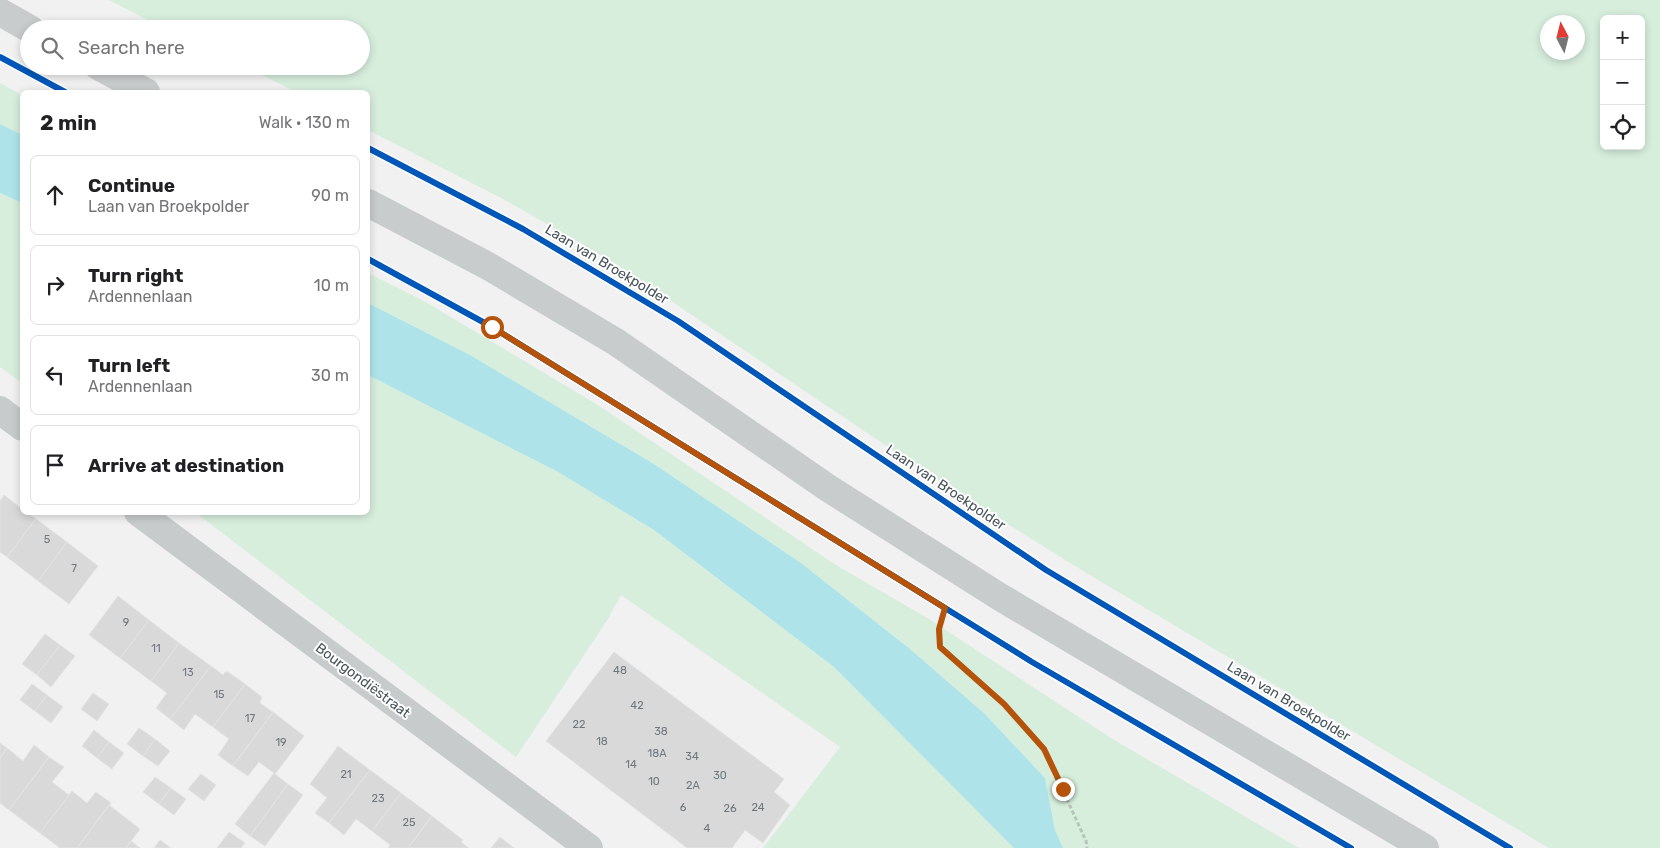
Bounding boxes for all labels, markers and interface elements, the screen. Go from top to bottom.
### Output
north arrow [1540,15,1585,60]
map controls [1600,15,1645,150]
button: + [1600,15,1645,60]
search box [20,20,370,75]
icon: search [38,34,66,62]
text: Search here [78,36,185,59]
button: − [1600,60,1645,105]
button: locate [1600,105,1645,150]
text: 2 min [40,110,97,135]
text: Walk · 130 m [259,113,350,132]
text: Continue [88,174,175,197]
icon: ahead [41,181,69,209]
text: 90 m [311,186,349,205]
text: Laan van Broekpolder [88,197,249,216]
street label: Laan van Broekpolder [542,221,672,308]
text: Turn right [88,264,183,287]
icon: right [41,271,69,299]
text: 10 m [314,276,349,295]
text: Ardennenlaan [88,287,192,306]
route start [481,316,504,339]
text: Turn left [88,354,170,377]
icon: left [41,361,69,389]
text: 30 m [311,366,349,385]
text: Ardennenlaan [88,377,192,396]
street label: Laan van Broekpolder [883,441,1009,534]
icon: arrive [41,451,69,479]
text: Arrive at destination [88,454,284,477]
house number: 5 [44,533,51,546]
house number: 7 [71,562,77,575]
house number: 9 [123,616,129,629]
street label: Bourgondiëstraat [312,639,414,722]
house number: 11 [151,642,161,655]
street label: Laan van Broekpolder [1224,658,1354,745]
house number: 48 [613,664,627,677]
house number: 13 [182,666,194,679]
house number: 15 [213,688,225,701]
house number: 42 [630,699,644,712]
house number: 17 [245,712,256,725]
house number: 22 [573,718,585,731]
house number: 38 [654,725,668,738]
house number: 18 [596,735,608,748]
house number: 19 [275,736,287,749]
house number: 18A [647,747,667,760]
house number: 34 [685,750,699,763]
house number: 14 [625,758,637,771]
house number: 21 [340,768,352,781]
house number: 30 [713,769,727,782]
house number: 10 [648,775,660,788]
route end [1052,778,1075,801]
house number: 2A [686,779,701,792]
house number: 23 [371,792,385,805]
house number: 6 [680,801,687,814]
house number: 24 [751,801,765,814]
house number: 26 [723,802,737,815]
house number: 25 [403,816,416,829]
house number: 4 [704,822,711,835]

